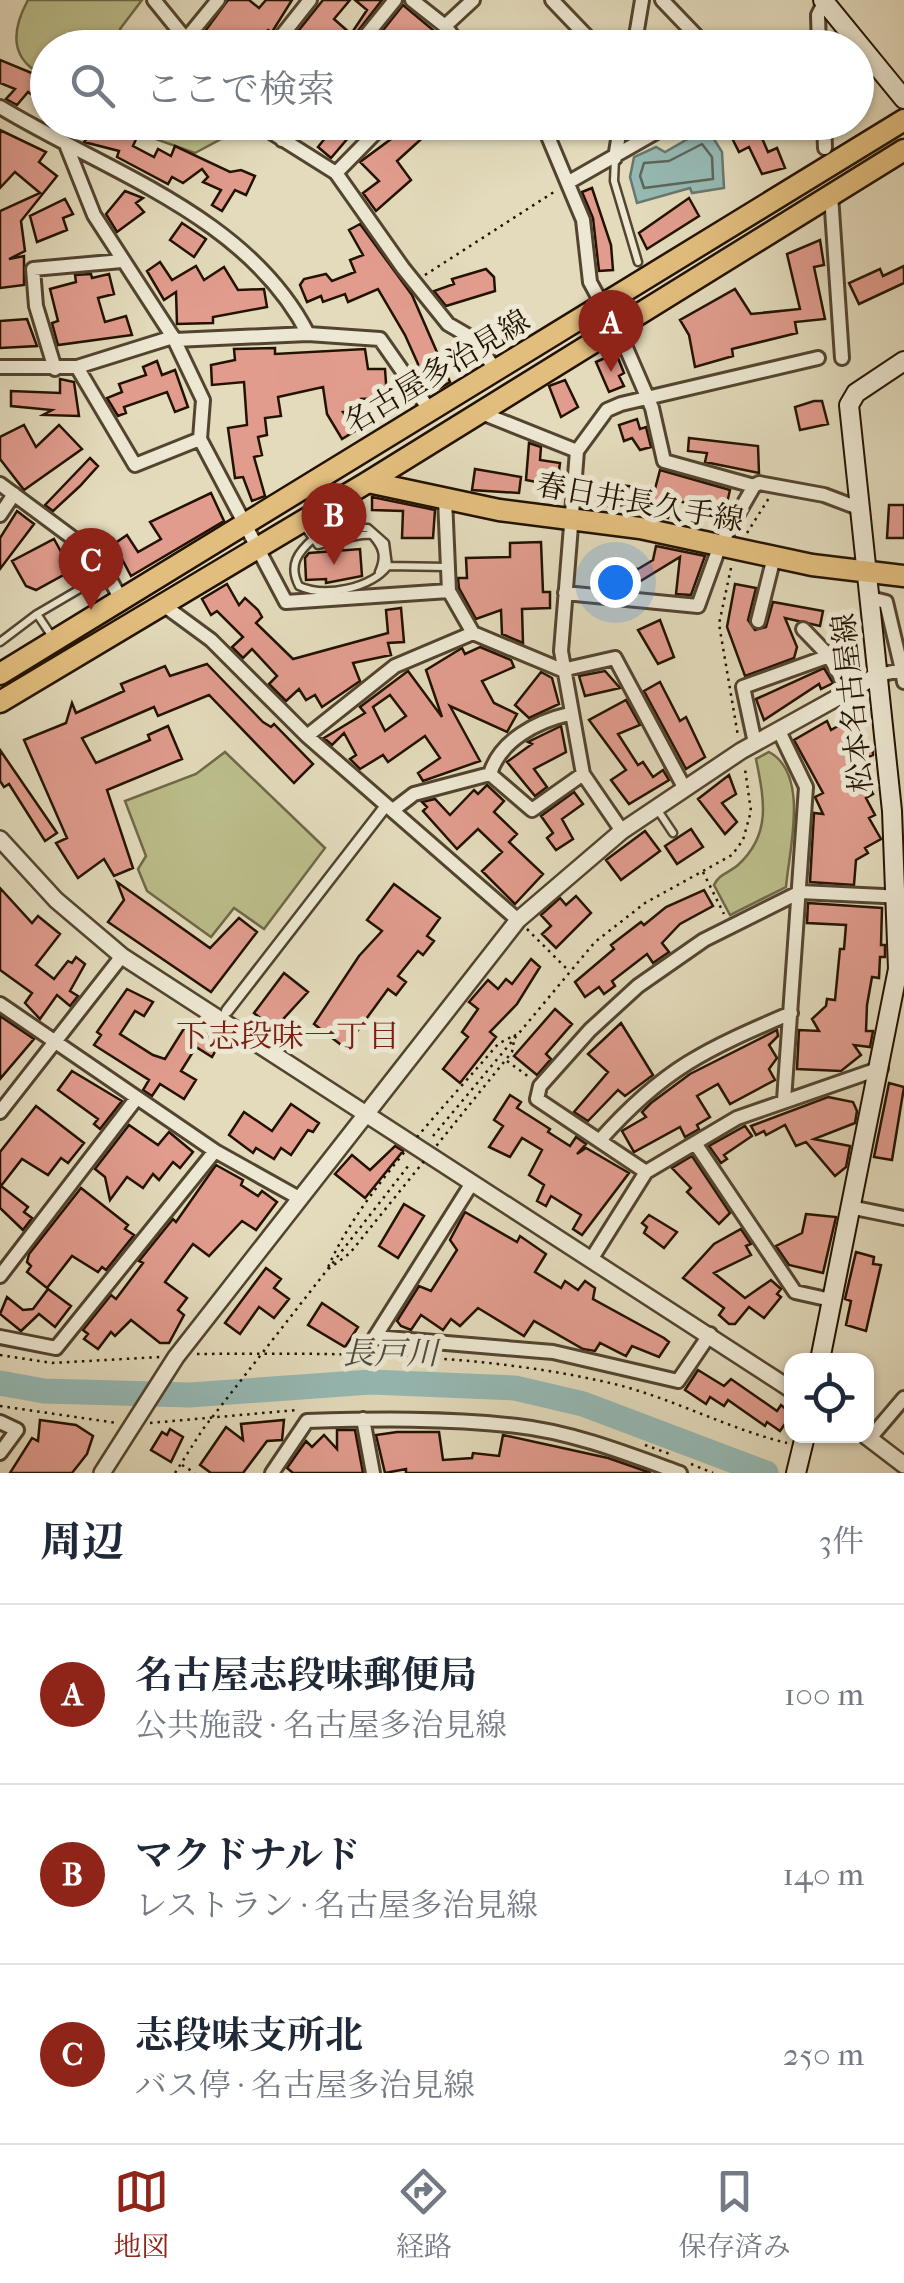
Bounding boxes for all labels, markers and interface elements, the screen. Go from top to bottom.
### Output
search box [30,30,874,140]
icon: search [65,58,120,113]
text: ここで検索 [145,67,335,112]
pin: A [578,290,644,372]
street label: 名古屋多治見線 [338,303,536,441]
street label: 春日井長久手線 [534,468,746,538]
pin: B [302,482,366,565]
pin: C [58,528,124,610]
your location [590,557,641,608]
street label: 松本名古屋線 [826,612,880,794]
district label: 下志段味一丁目 [176,1018,400,1055]
water label: 長戸川 [342,1335,441,1372]
map controls [784,1353,874,1443]
button: locate [784,1353,874,1443]
text: 周辺 [40,1518,124,1567]
text: 3件 [819,1523,864,1560]
text: 名古屋志段味郵便局 [135,1653,477,1698]
text: A [62,1676,83,1713]
text: 100 m [784,1676,864,1713]
text: 公共施設 · 名古屋多治見線 [135,1707,507,1744]
text: マクドナルド [135,1833,361,1878]
text: B [62,1856,83,1893]
text: 140 m [783,1856,864,1893]
text: レストラン · 名古屋多治見線 [135,1887,538,1924]
text: 志段味支所北 [135,2013,363,2058]
text: C [62,2036,83,2073]
text: 250 m [783,2036,864,2073]
text: バス停 · 名古屋多治見線 [135,2067,475,2104]
tab: 地図 [113,2164,169,2264]
tab: 経路 [396,2164,452,2264]
tab: 保存済み [679,2164,791,2264]

